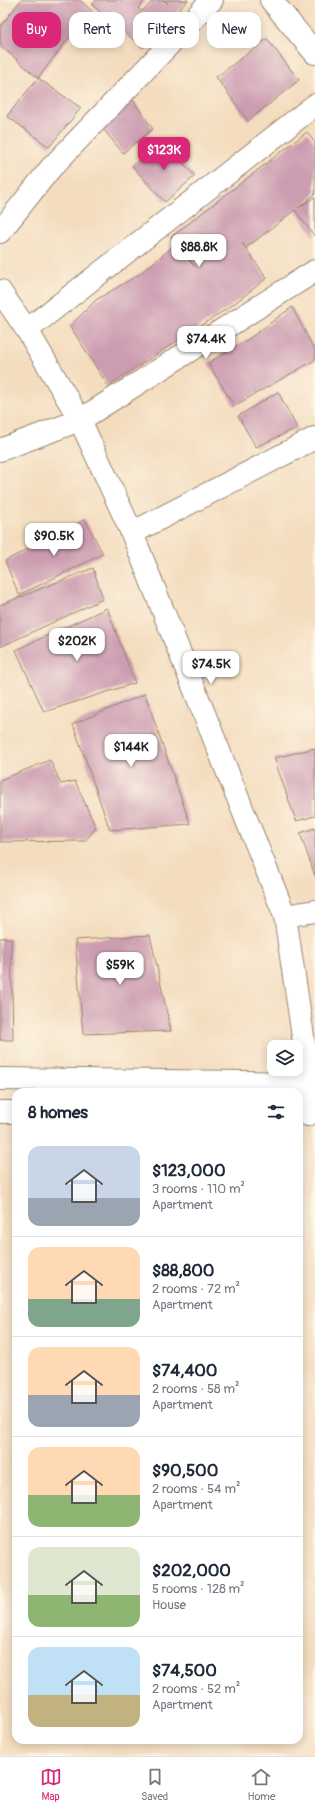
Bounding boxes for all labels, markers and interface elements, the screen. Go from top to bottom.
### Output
chip: Buy [12,12,61,48]
chip: Rent [69,12,125,48]
chip: Filters [133,12,199,48]
chip: New [207,12,261,48]
pin: $123K [136,137,192,171]
text: $123K [147,142,181,158]
pin: $88.8K [166,234,232,268]
text: $88.8K [180,239,218,255]
pin: $74.4K [173,326,239,360]
text: $74.4K [186,331,226,347]
pin: $90.5K [21,523,87,557]
text: $90.5K [34,528,74,544]
pin: $202K [49,628,105,662]
text: $202K [58,633,96,649]
pin: $74.5K [178,651,244,685]
text: $74.5K [191,656,231,672]
pin: $144K [103,734,159,768]
text: $144K [113,739,149,755]
pin: $59K [96,952,144,986]
text: $59K [106,957,134,973]
map controls [267,1040,303,1076]
button: layers [267,1040,303,1076]
icon: filters [265,1101,287,1123]
text: 8 homes [28,1102,88,1123]
text: $123,000 [152,1160,226,1181]
icon: home [60,1162,108,1210]
text: 3 rooms · 110 m² [152,1181,245,1197]
text: Apartment [152,1197,213,1213]
text: $88,800 [152,1260,214,1281]
icon: home [60,1263,108,1311]
text: 2 rooms · 72 m² [152,1281,240,1297]
text: Apartment [152,1297,213,1313]
text: $74,400 [152,1360,217,1381]
icon: home [60,1363,108,1411]
text: 2 rooms · 58 m² [152,1381,239,1397]
text: Apartment [152,1397,213,1413]
text: $90,500 [152,1460,218,1481]
icon: home [60,1463,108,1511]
text: 2 rooms · 54 m² [152,1481,240,1497]
text: Apartment [152,1497,213,1513]
text: $202,000 [152,1560,231,1581]
icon: home [60,1563,108,1611]
text: 5 rooms · 128 m² [152,1581,245,1597]
text: House [152,1597,186,1613]
text: $74,500 [152,1660,217,1681]
icon: home [60,1663,108,1711]
text: 2 rooms · 52 m² [152,1681,240,1697]
text: Apartment [152,1697,213,1713]
tab: Map [40,1766,62,1803]
tab: Saved [141,1766,168,1803]
tab: Home [248,1766,275,1803]

